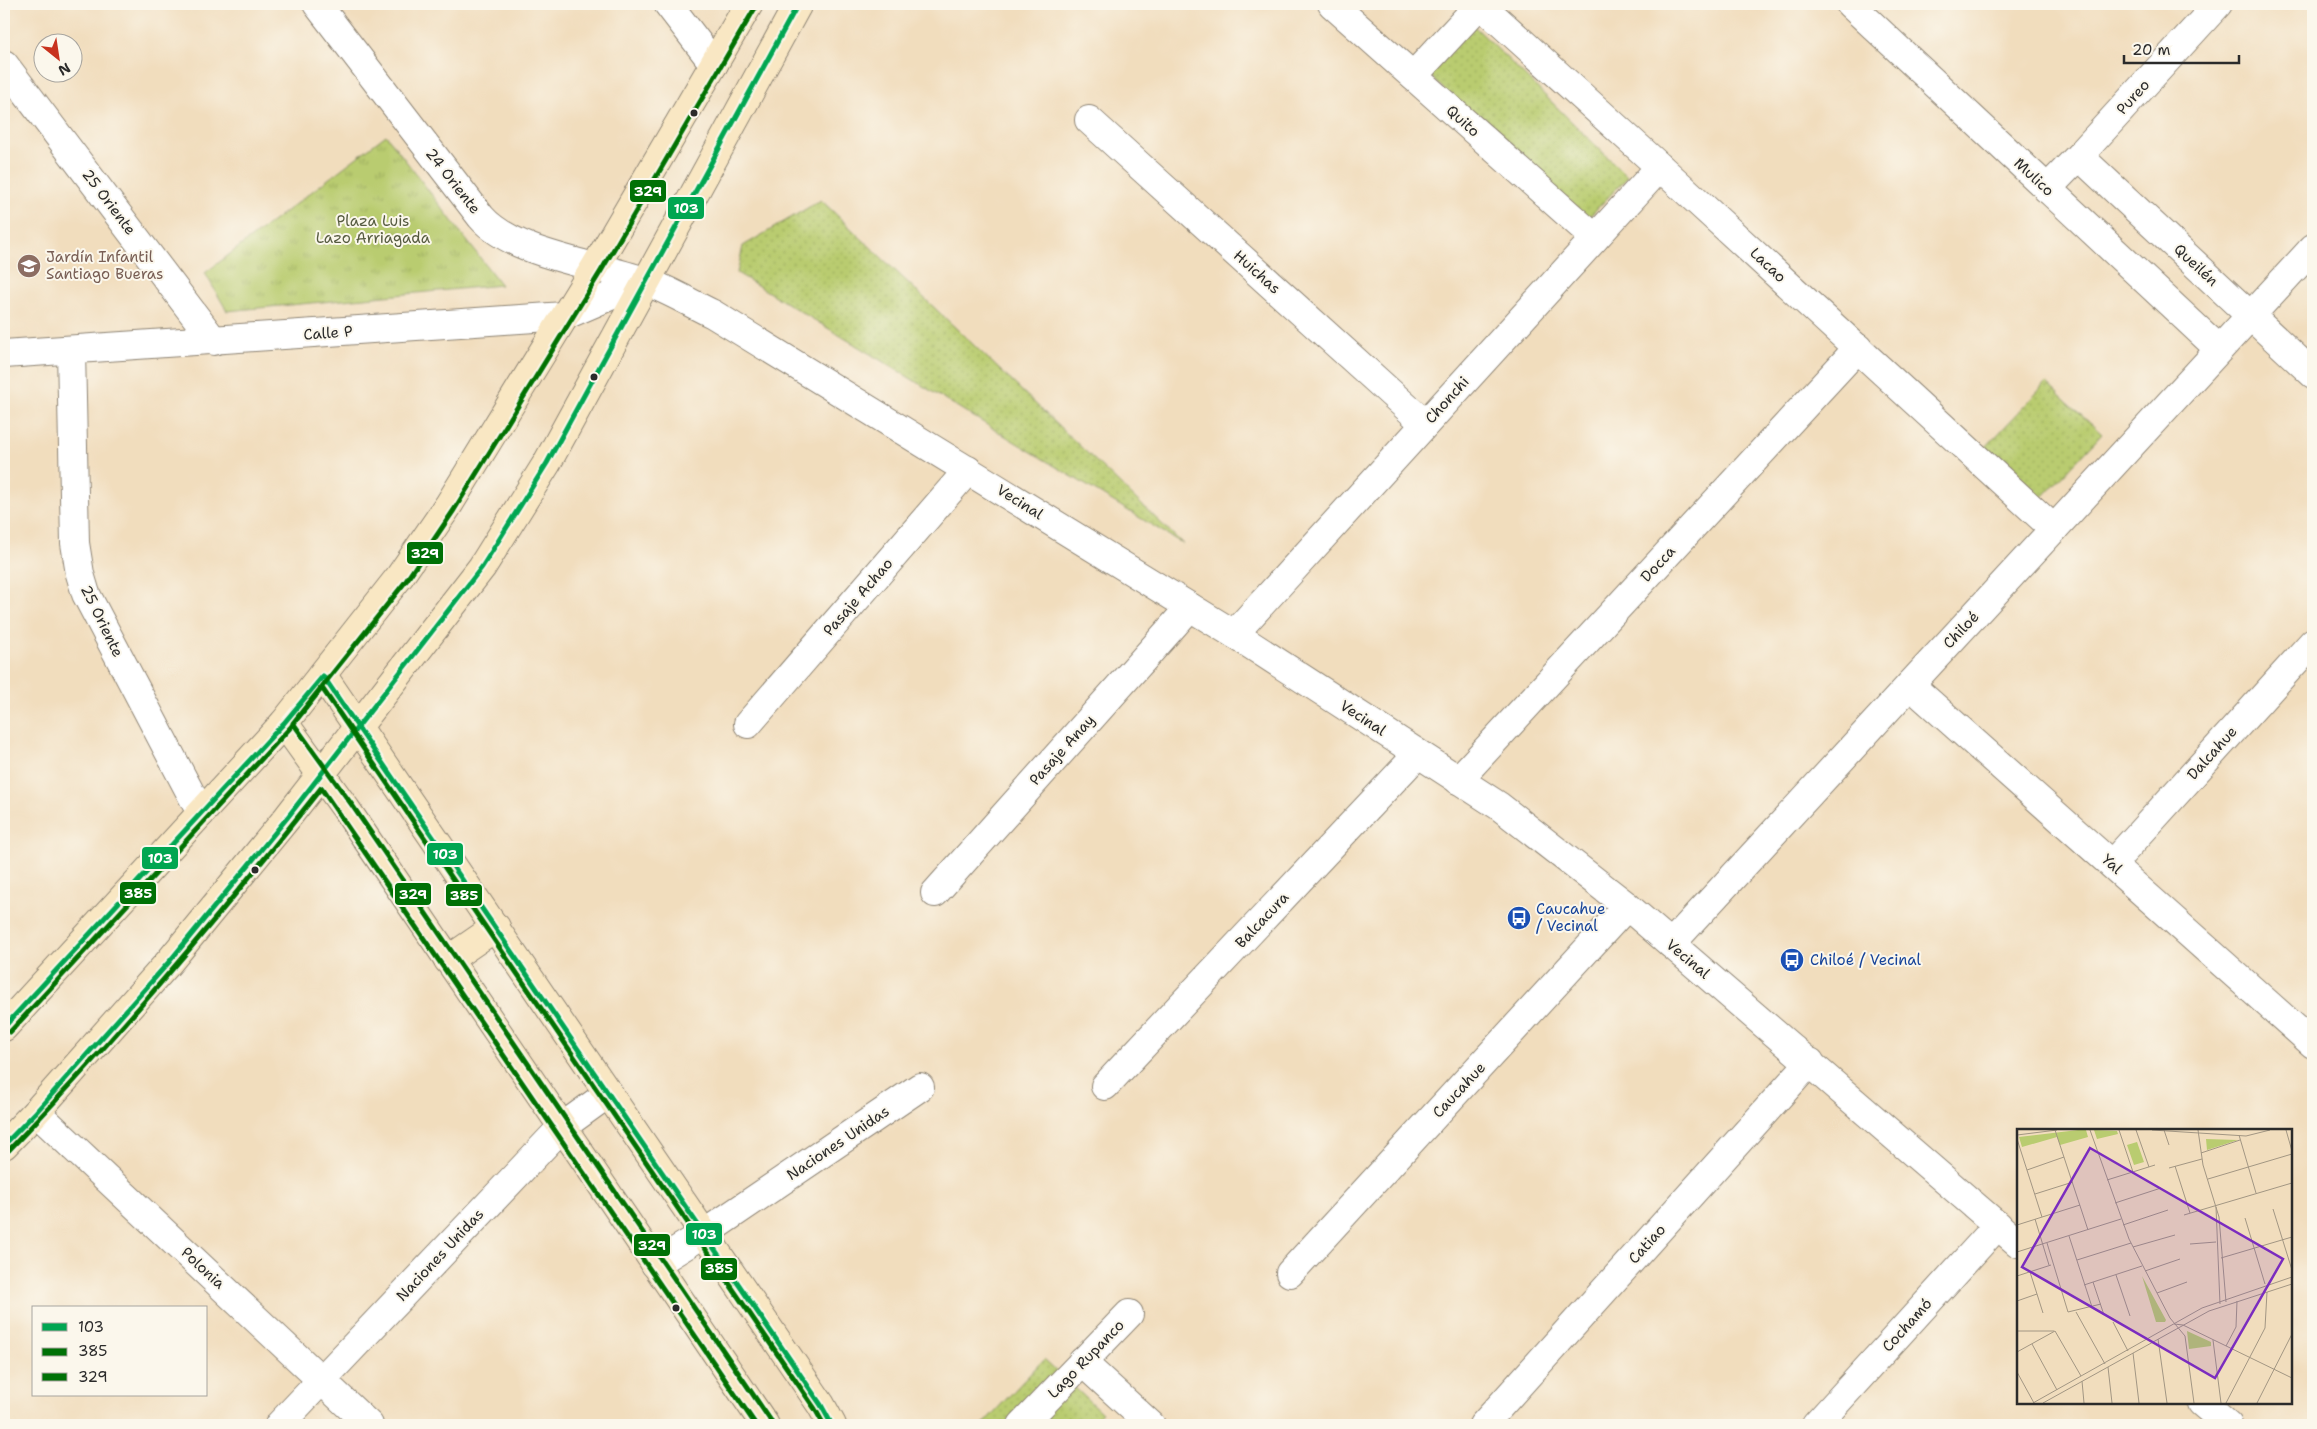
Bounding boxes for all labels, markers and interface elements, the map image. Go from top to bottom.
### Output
north arrow [32,32,82,82]
scale bar [2124,32,2240,64]
text: 20 m [2132,40,2171,60]
text: N [55,59,74,80]
street label: Pureo [2112,75,2154,119]
street label: Quito [1442,101,1484,141]
unlabelled marker [689,108,699,118]
street label: 24 Oriente [421,144,485,218]
street label: Mulico [2010,153,2058,201]
street label: 25 Oriente [78,165,140,239]
line badge: 329 [629,179,667,203]
text: 329 [634,182,662,200]
line badge: 103 [667,196,705,220]
text: 103 [673,199,699,217]
park label: Plaza Luis Lazo Arriagada [316,211,431,248]
street label: Queilén [2170,239,2222,291]
street label: Lacao [1746,243,1790,287]
street label: Huichas [1229,246,1285,298]
place label: Jardín Infantil Santiago Bueras [46,247,164,284]
school or university icon: Jardín Infantil Santiago Bueras [16,253,42,279]
street label: Calle P [303,321,354,345]
unlabelled marker [589,372,599,382]
street label: Chonchi [1420,372,1474,428]
street label: Vecinal [993,480,1048,524]
line badge: 329 [406,541,444,565]
street label: Docca [1636,541,1680,586]
text: 329 [411,544,439,562]
street label: Pasaje Achao [819,554,897,640]
street label: 25 Oriente [76,582,128,660]
street label: Chiloé [1939,607,1983,653]
street label: Vecinal [1336,696,1390,741]
street label: Pasaje Anay [1025,710,1099,790]
street label: Dalcahue [2182,722,2242,784]
line badge: 103 [426,842,464,866]
text: 103 [432,845,458,863]
line badge: 103 [141,846,179,870]
text: 103 [147,849,173,867]
street label: Yal [2097,849,2127,879]
unlabelled marker [250,865,260,875]
line badge: 385 [119,881,157,905]
line badge: 329 [394,882,432,906]
line badge: 385 [445,883,483,907]
text: 385 [124,884,152,902]
text: 329 [399,885,427,903]
text: 385 [450,886,478,904]
street label: Balcacura [1231,887,1294,952]
place label: Caucahue / Vecinal [1536,899,1605,936]
bus stop icon: Caucahue / Vecinal [1506,905,1532,931]
street label: Vecinal [1662,935,1714,984]
bus stop icon: Chiloé / Vecinal [1779,947,1805,973]
place label: Chiloé / Vecinal [1810,950,1922,970]
street label: Caucahue [1428,1058,1490,1122]
street label: Naciones Unidas [783,1101,893,1185]
inset map [2017,1129,2292,1404]
street label: Naciones Unidas [392,1204,488,1306]
street label: Catiao [1624,1220,1670,1268]
line badge: 103 [685,1222,723,1246]
text: 103 [691,1225,717,1243]
line badge: 329 [633,1233,671,1257]
text: 329 [638,1236,666,1254]
street label: Polonia [177,1243,230,1294]
line badge: 385 [700,1257,738,1281]
text: 385 [705,1259,733,1277]
street label: Cochamó [1878,1294,1936,1356]
unlabelled marker [671,1303,681,1313]
legend [32,1306,208,1396]
street label: Lago Rupanco [1043,1315,1129,1403]
text: 103 [78,1317,104,1337]
text: 385 [78,1341,107,1361]
text: 329 [78,1367,108,1387]

